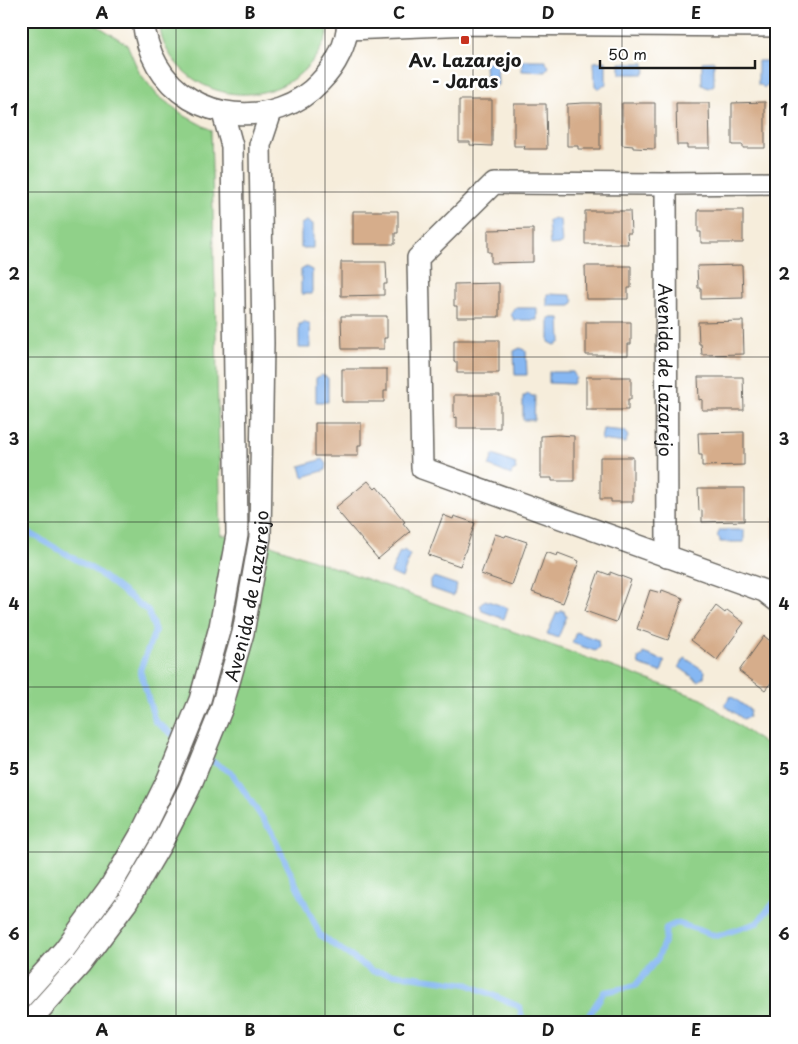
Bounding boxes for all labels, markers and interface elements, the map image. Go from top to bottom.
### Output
text: A [96,0,109,24]
text: B [245,0,256,24]
text: C [393,0,405,24]
text: D [542,0,554,24]
text: E [691,0,701,24]
marker: Av. Lazarejo - Jaras [459,34,471,46]
scale bar [600,38,756,70]
text: 50 m [608,42,647,65]
place label: Av. Lazarejo - Jaras [409,46,522,94]
text: 1 [10,97,18,121]
text: 1 [780,97,788,121]
text: 2 [8,261,20,285]
text: 2 [778,261,790,285]
street label: Avenida de Lazarejo [653,283,680,457]
text: 3 [9,426,19,450]
text: 3 [779,426,789,450]
street label: Avenida de Lazarejo [216,510,274,684]
text: 4 [9,591,20,615]
text: 4 [779,591,790,615]
text: 5 [9,756,19,780]
text: 5 [779,756,789,780]
text: 6 [8,921,20,945]
text: 6 [778,921,790,945]
text: A [96,1017,109,1041]
text: B [245,1017,256,1041]
text: C [393,1017,405,1041]
text: D [542,1017,554,1041]
text: E [691,1017,701,1041]

